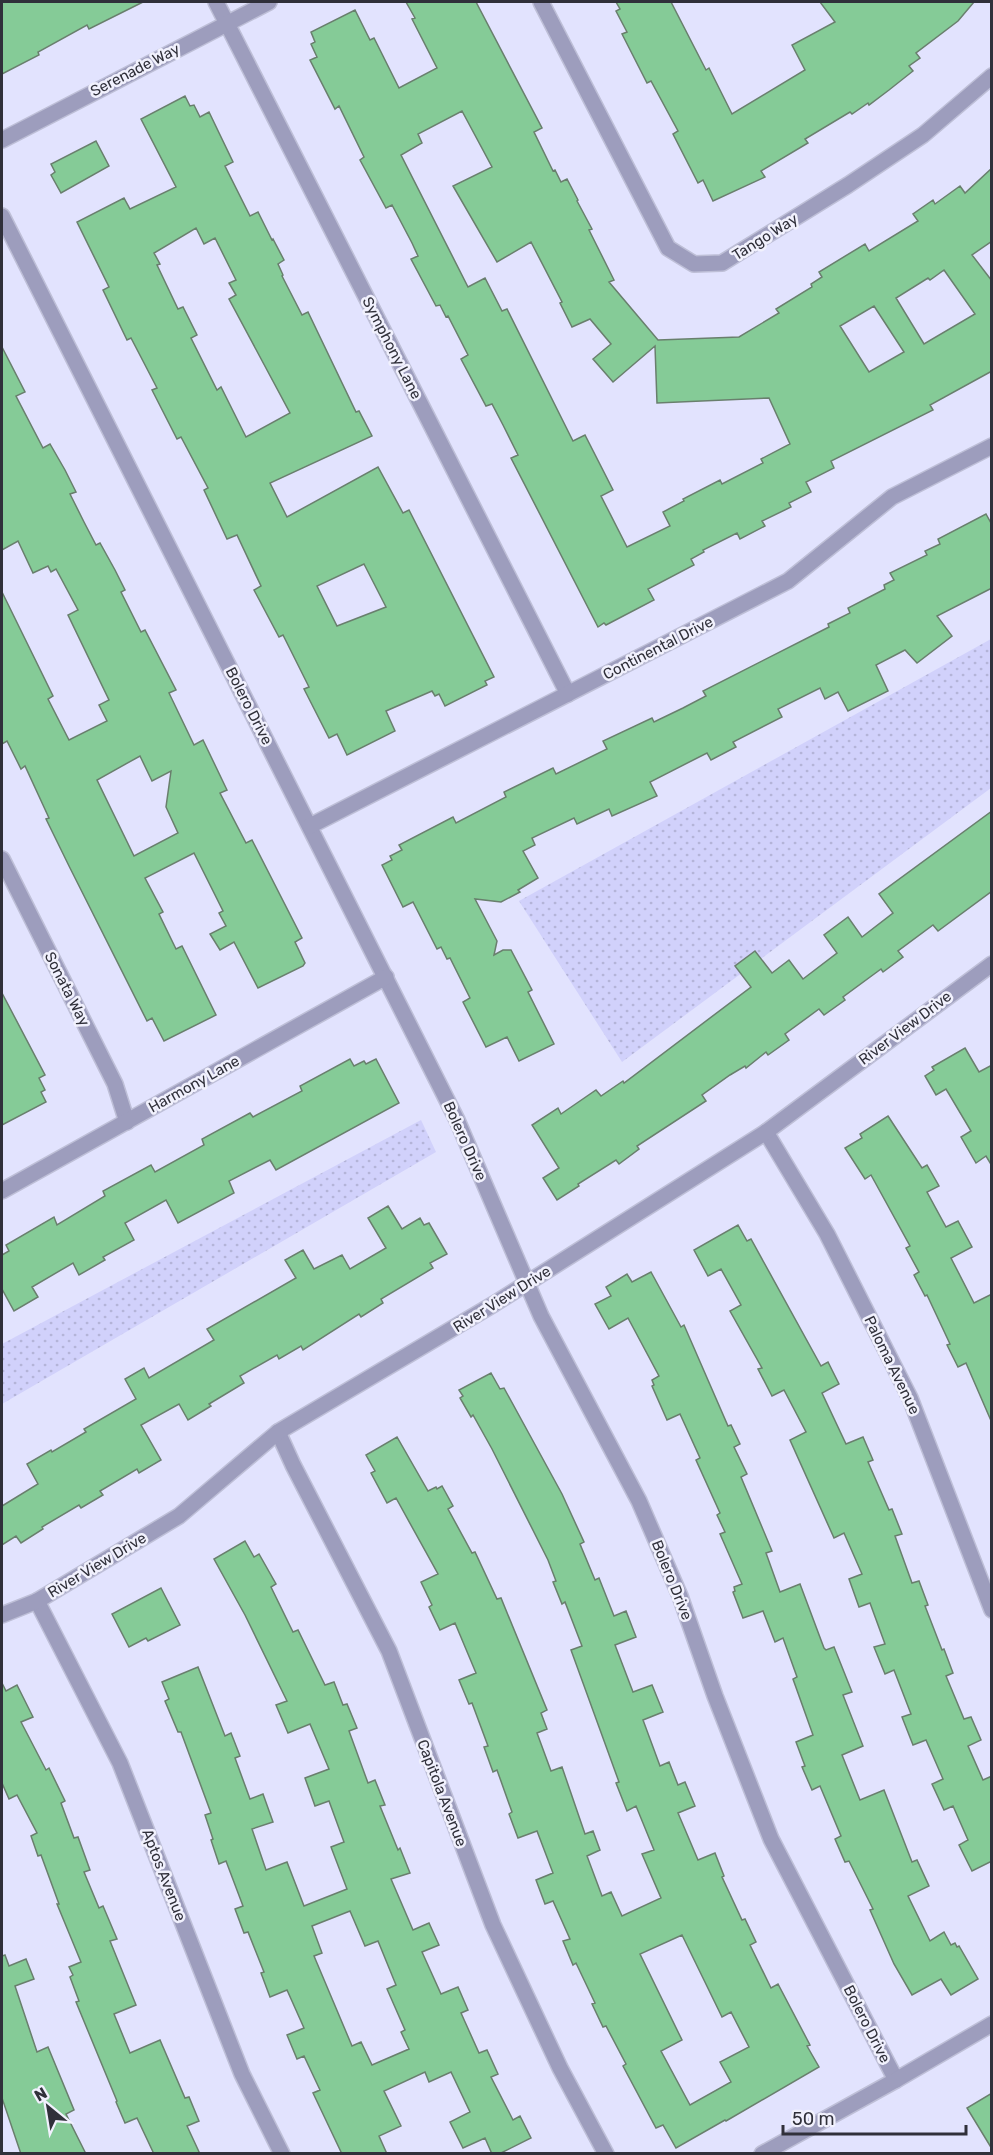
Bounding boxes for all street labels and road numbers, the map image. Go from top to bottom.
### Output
street label: Serenade Way [87,40,183,100]
street label: Tango Way [729,210,801,264]
street label: Symphony Lane [359,294,425,402]
street label: Continental Drive [600,612,716,684]
street label: Bolero Drive [222,664,276,748]
street label: Sonata Way [41,949,93,1029]
street label: River View Drive [855,987,955,1069]
street label: Harmony Lane [145,1052,243,1116]
street label: Bolero Drive [440,1099,490,1183]
street label: River View Drive [450,1262,554,1336]
street label: Paloma Avenue [860,1313,924,1417]
street label: River View Drive [45,1529,149,1601]
street label: Bolero Drive [648,1537,696,1623]
street label: Capitola Avenue [413,1737,471,1849]
street label: Aptos Avenue [138,1827,190,1923]
street label: Bolero Drive [840,1982,894,2066]

